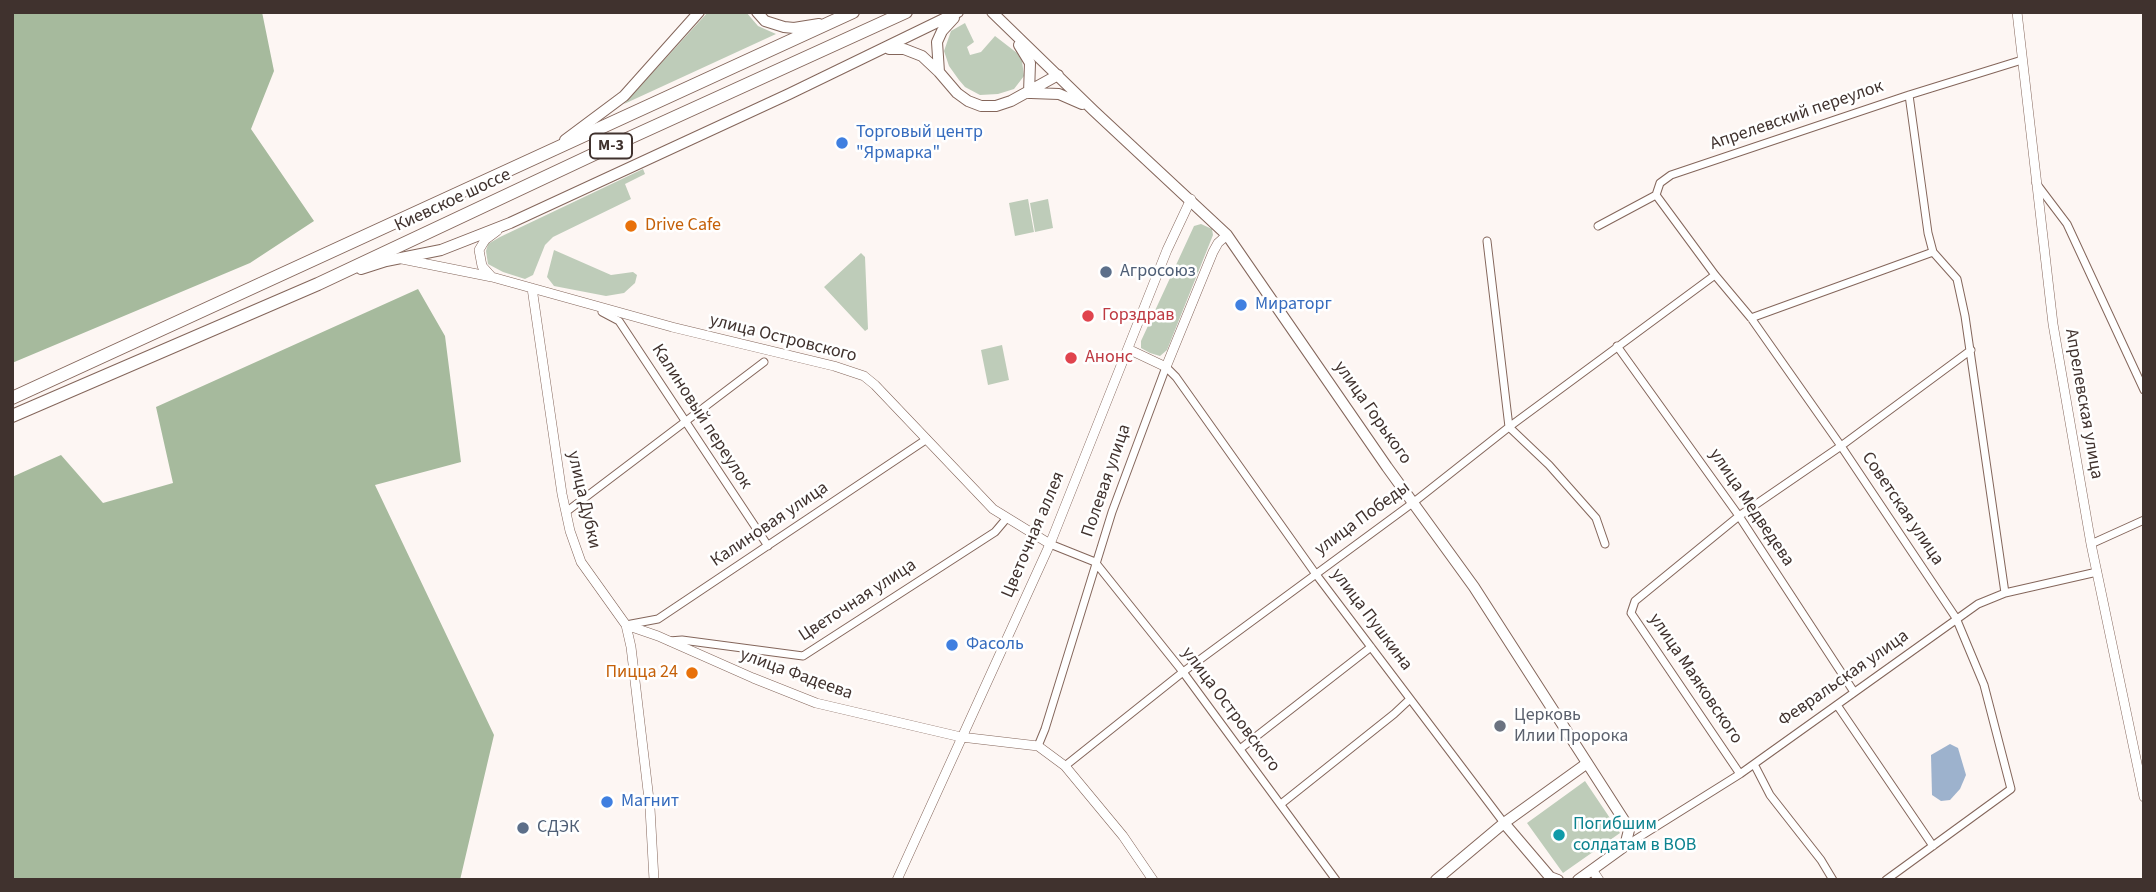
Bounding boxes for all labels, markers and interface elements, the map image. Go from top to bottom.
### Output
street label: Апрелевский переулок [1708,76,1886,156]
place label: Торговый центр "Ярмарка" [856,122,983,164]
road number: М-3 [590,134,632,158]
marker: Торговый центр "Ярмарка" [834,135,850,151]
street label: Киевское шоссе [392,165,514,237]
place label: Drive Cafe [645,215,721,237]
marker: Drive Cafe [623,218,639,234]
place label: Агросоюз [1120,261,1196,283]
marker: Агросоюз [1098,264,1114,280]
place label: Мираторг [1255,294,1332,316]
marker: Мираторг [1233,297,1249,313]
place label: Горздрав [1102,305,1174,327]
marker: Горздрав [1080,308,1096,324]
street label: улица Островского [707,310,859,368]
street label: Апрелевская улица [2059,327,2107,481]
street label: Калиновый переулок [646,340,756,494]
place label: Анонс [1085,347,1133,369]
marker: Анонс [1063,350,1079,366]
street label: улица Горького [1328,357,1416,469]
street label: Полевая улица [1078,422,1136,540]
street label: улица Медведева [1704,445,1798,571]
street label: Советская улица [1856,448,1948,570]
street label: улица Дубки [561,449,605,551]
street label: Цветочная аллея [998,469,1070,601]
street label: улица Победы [1311,477,1415,561]
street label: Калиновая улица [707,478,833,572]
street label: Цветочная улица [795,555,921,647]
street label: улица Пушкина [1325,565,1417,675]
street label: улица Маяковского [1643,610,1747,748]
street label: Февральская улица [1775,626,1913,732]
place label: Фасоль [966,634,1024,656]
marker: Фасоль [944,637,960,653]
street label: улица Островского [1176,643,1284,777]
street label: улица Фадеева [737,645,855,705]
place label: Пицца 24 [606,662,678,684]
marker: Пицца 24 [684,665,700,681]
place label: Церковь Илии Пророка [1514,705,1628,748]
marker: Церковь Илии Пророка [1492,718,1508,734]
place label: Магнит [621,791,679,813]
marker: Магнит [599,794,615,810]
place label: Погибшим солдатам в ВОВ [1573,814,1696,856]
place label: СДЭК [537,817,579,839]
marker: СДЭК [515,820,531,836]
marker: Погибшим солдатам в ВОВ [1551,827,1567,843]

